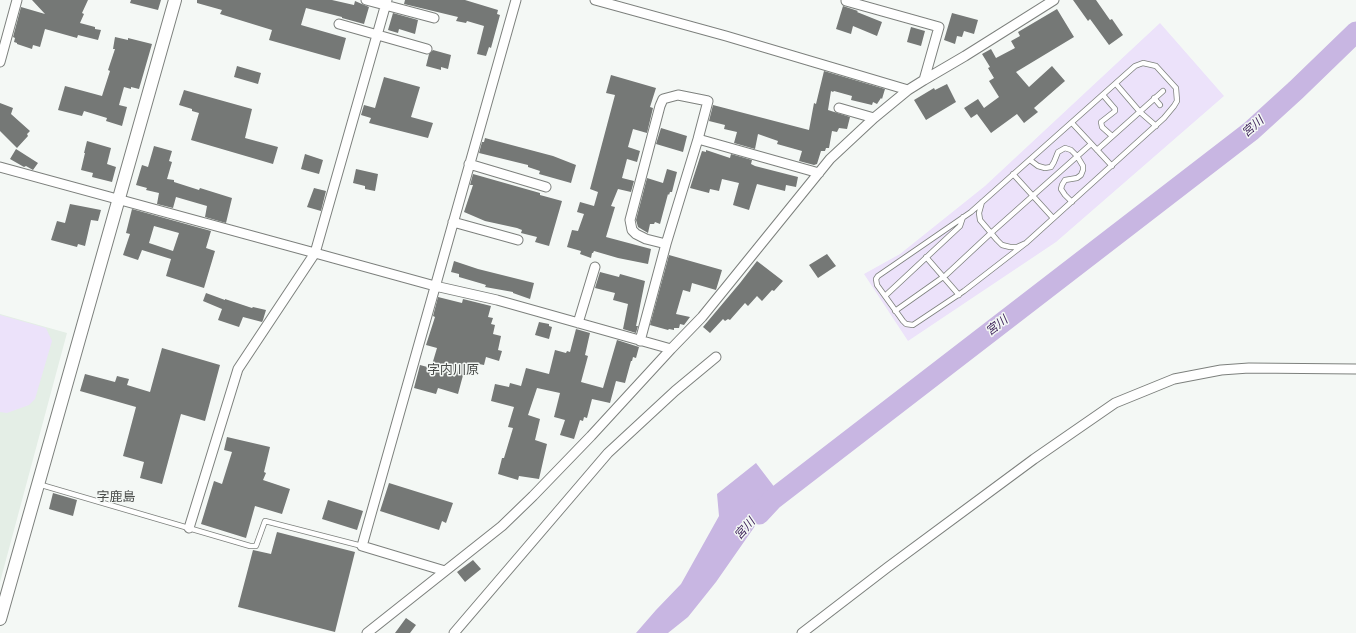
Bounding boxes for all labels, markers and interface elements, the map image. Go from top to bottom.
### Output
water label: 宮川 [1239,114,1267,140]
water label: 宮川 [983,313,1011,339]
district label: 字内川原 [427,362,479,378]
district label: 字鹿島 [97,489,135,505]
water label: 宮川 [732,515,758,543]

